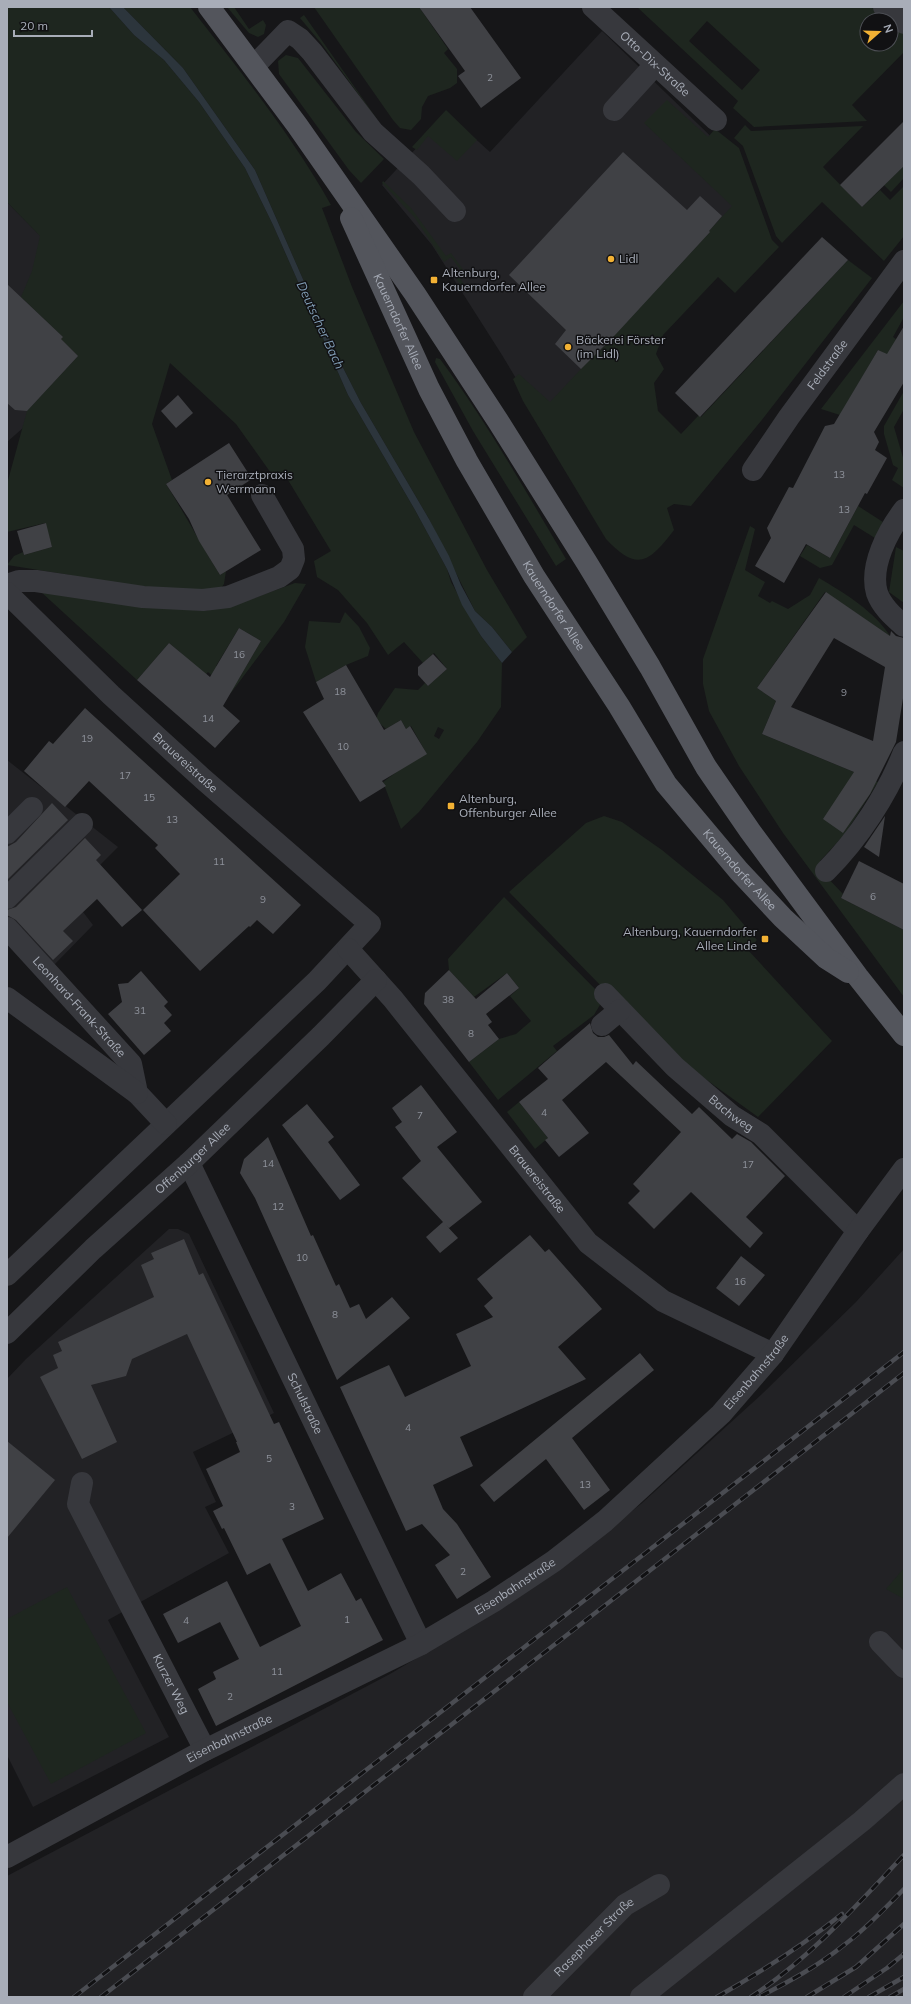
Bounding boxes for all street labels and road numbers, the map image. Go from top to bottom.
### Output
street label: Otto-Dix-Straße [617,28,693,99]
street label: Kauerndorfer Allee [370,271,427,372]
street label: Feldstraße [804,336,851,393]
street label: Kauerndorfer Allee [520,558,589,653]
street label: Brauereistraße [150,729,221,795]
street label: Kauerndorfer Allee [700,826,780,913]
street label: Leonhard-Frank-Straße [30,953,129,1060]
street label: Bachweg [706,1091,757,1135]
street label: Offenburger Allee [152,1119,233,1197]
street label: Brauereistraße [506,1142,569,1216]
street label: Eisenbahnstraße [720,1331,791,1413]
street label: Schulstraße [284,1370,327,1436]
street label: Eisenbahnstraße [472,1554,558,1618]
street label: Kurzer Weg [150,1651,193,1716]
street label: Eisenbahnstraße [184,1710,274,1766]
street label: Rasephaser Straße [551,1894,636,1979]

